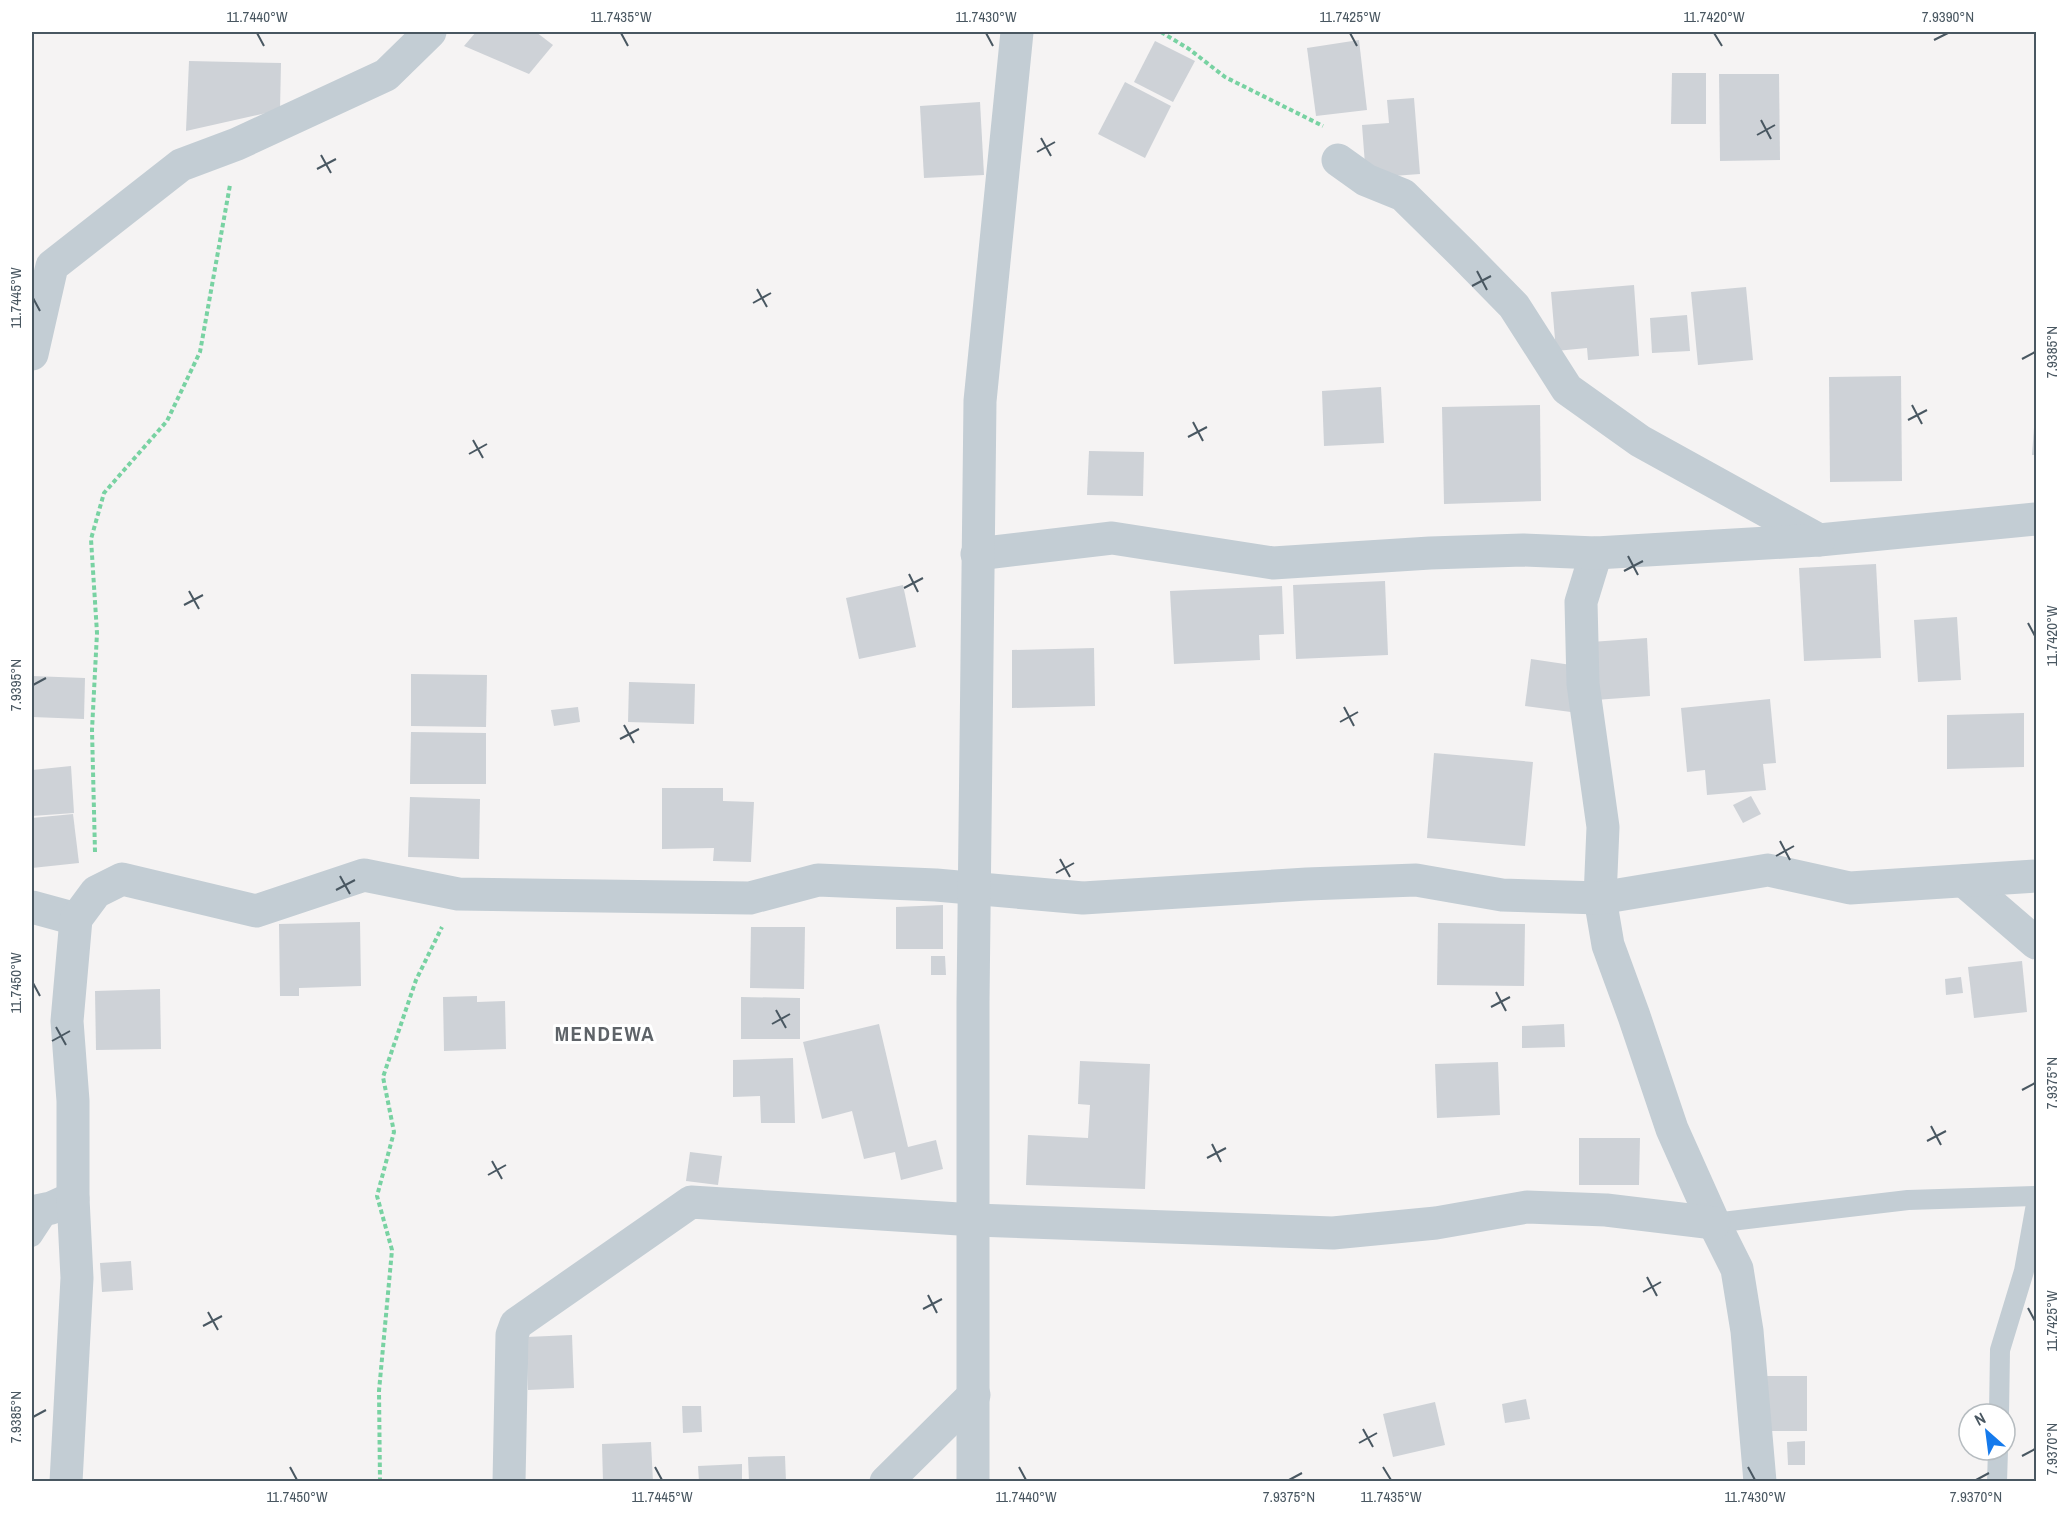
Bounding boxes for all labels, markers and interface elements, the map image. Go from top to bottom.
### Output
text: 11.7440°W [226,6,288,27]
text: 11.7435°W [590,6,652,27]
text: 11.7430°W [955,6,1017,27]
text: 11.7425°W [1319,6,1381,27]
text: 11.7420°W [1683,6,1745,27]
text: 7.9390°N [1922,6,1974,27]
text: 11.7445°W [5,267,26,329]
text: 7.9385°N [2041,326,2062,378]
text: 11.7420°W [2041,605,2062,667]
text: 7.9395°N [5,659,26,711]
text: 11.7450°W [5,952,26,1014]
district label: MENDEWA [555,1019,655,1048]
text: 7.9375°N [2041,1057,2062,1109]
text: 11.7425°W [2041,1290,2062,1352]
text: 7.9385°N [5,1391,26,1443]
north arrow [1957,1402,2017,1462]
text: N [1971,1407,1989,1431]
text: 7.9370°N [2041,1423,2062,1475]
text: 11.7450°W [266,1486,328,1507]
text: 11.7445°W [631,1486,693,1507]
text: 11.7440°W [995,1486,1057,1507]
text: 7.9375°N [1263,1486,1315,1507]
text: 11.7435°W [1360,1486,1422,1507]
text: 11.7430°W [1724,1486,1786,1507]
text: 7.9370°N [1950,1486,2002,1507]

